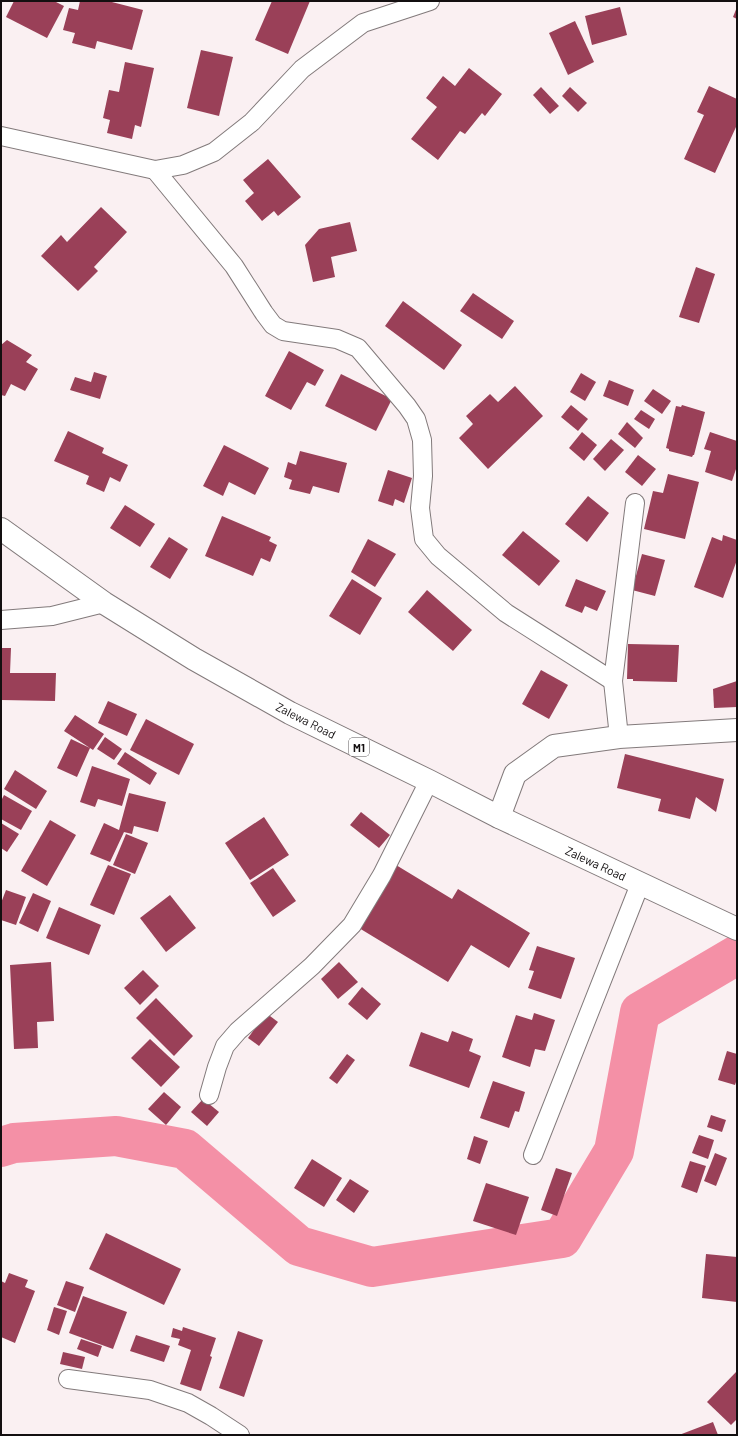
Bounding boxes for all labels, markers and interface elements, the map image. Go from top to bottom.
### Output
street label: Zalewa Road [274,699,338,741]
road number: M1 [349,738,369,756]
street label: Zalewa Road [563,843,629,883]

